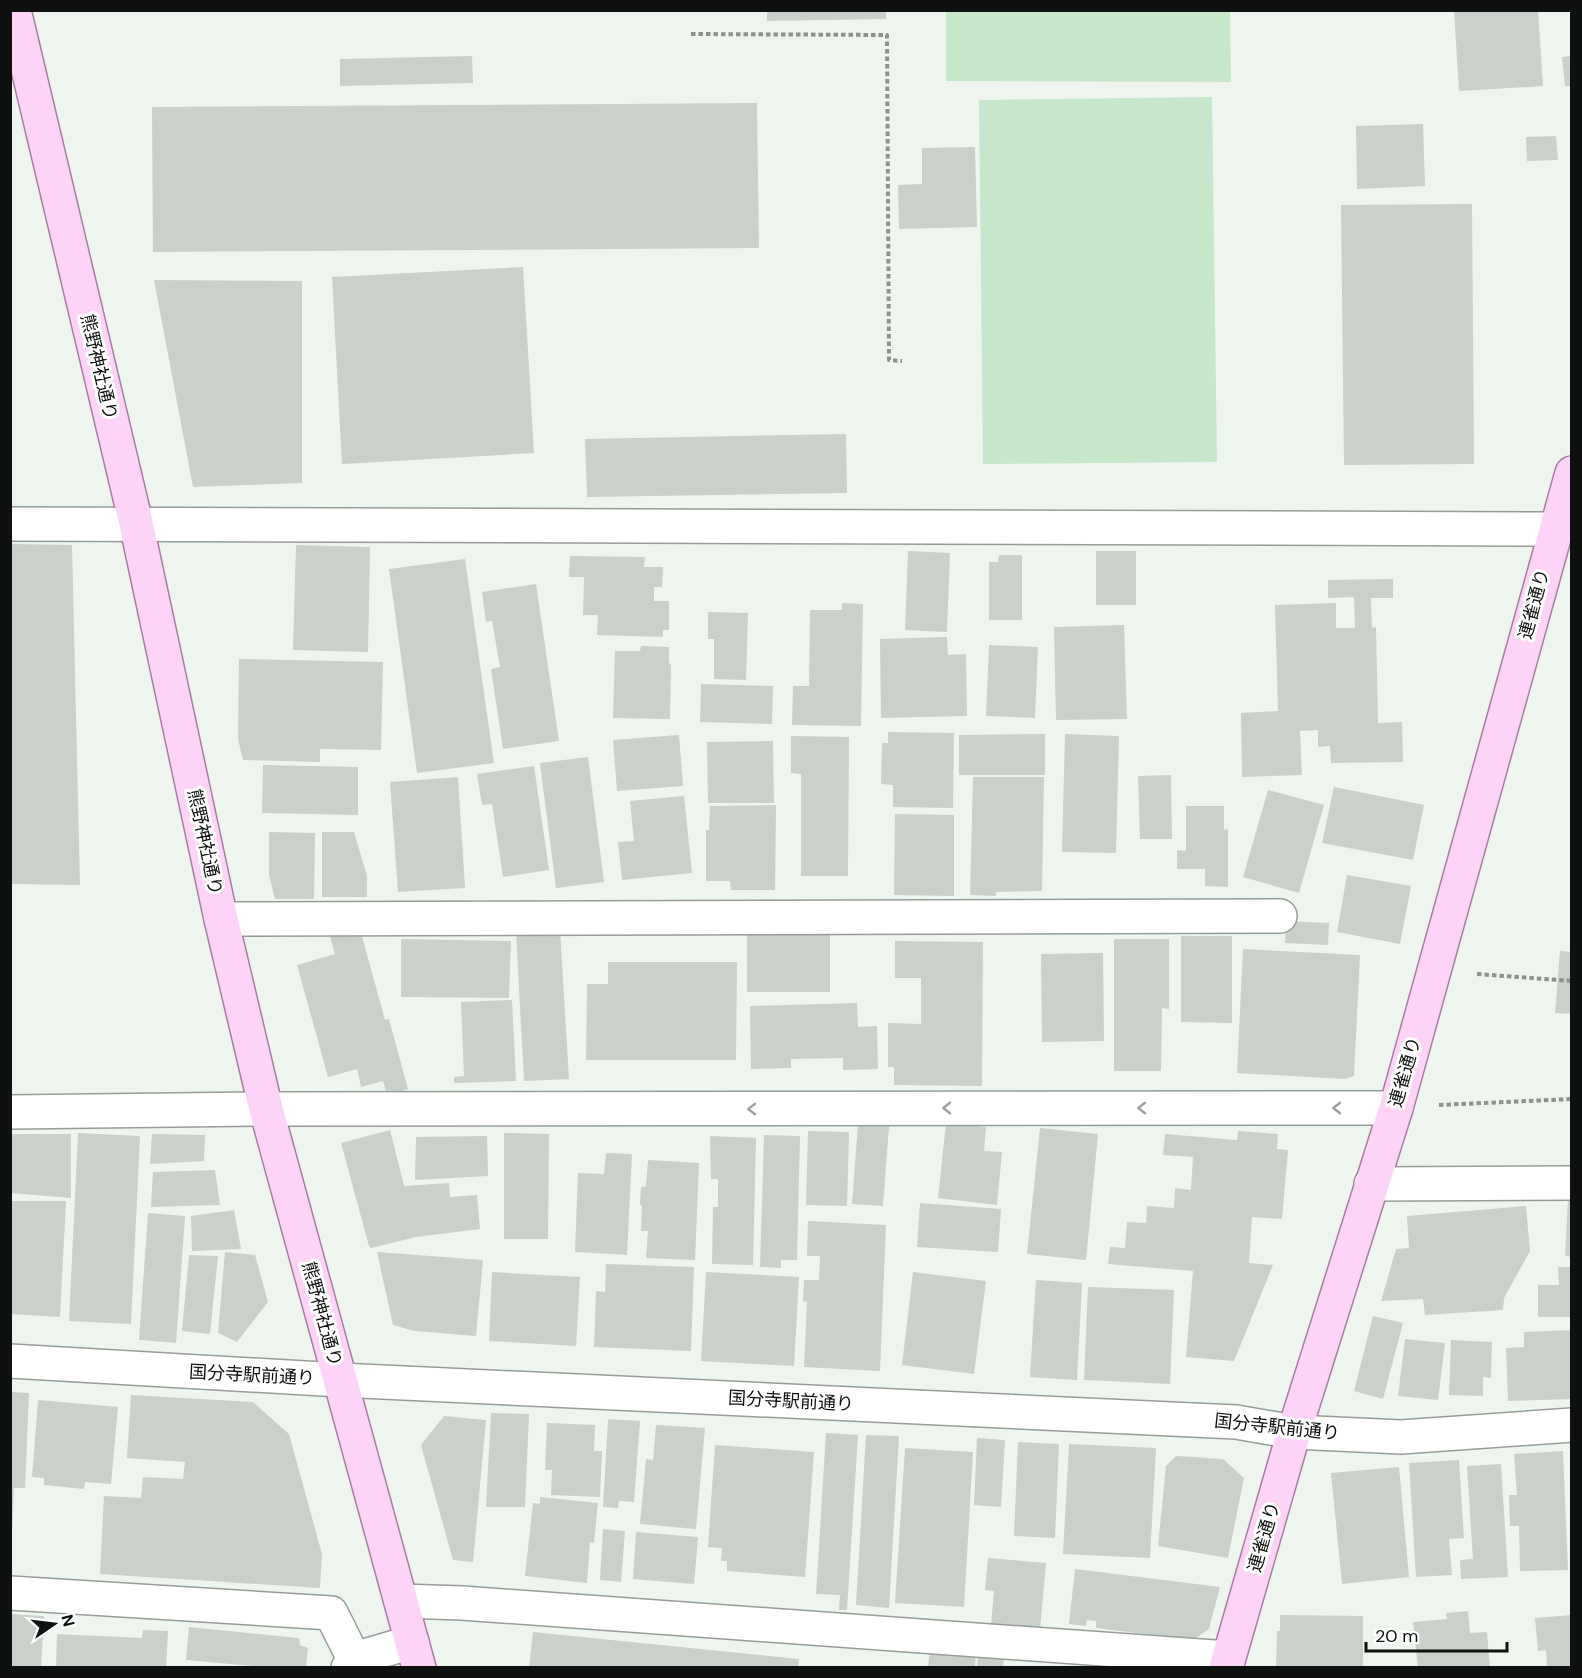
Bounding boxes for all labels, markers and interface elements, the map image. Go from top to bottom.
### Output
street label: 熊野神社通り [75,312,123,422]
street label: 連雀通り [1513,566,1555,642]
street label: 熊野神社通り [182,787,228,897]
street label: 連雀通り [1384,1034,1426,1110]
one-way arrow [943,1102,952,1114]
one-way arrow [1138,1102,1147,1114]
one-way arrow [1333,1102,1342,1114]
one-way arrow [748,1103,757,1115]
street label: 熊野神社通り [296,1259,348,1369]
street label: 国分寺駅前通り [188,1360,316,1390]
street label: 国分寺駅前通り [727,1386,855,1416]
street label: 国分寺駅前通り [1213,1408,1341,1446]
street label: 連雀通り [1243,1499,1285,1575]
north arrow [24,1594,84,1654]
text: N [56,1612,80,1629]
scale bar [1366,1615,1507,1653]
text: 20 m [1375,1624,1418,1648]

